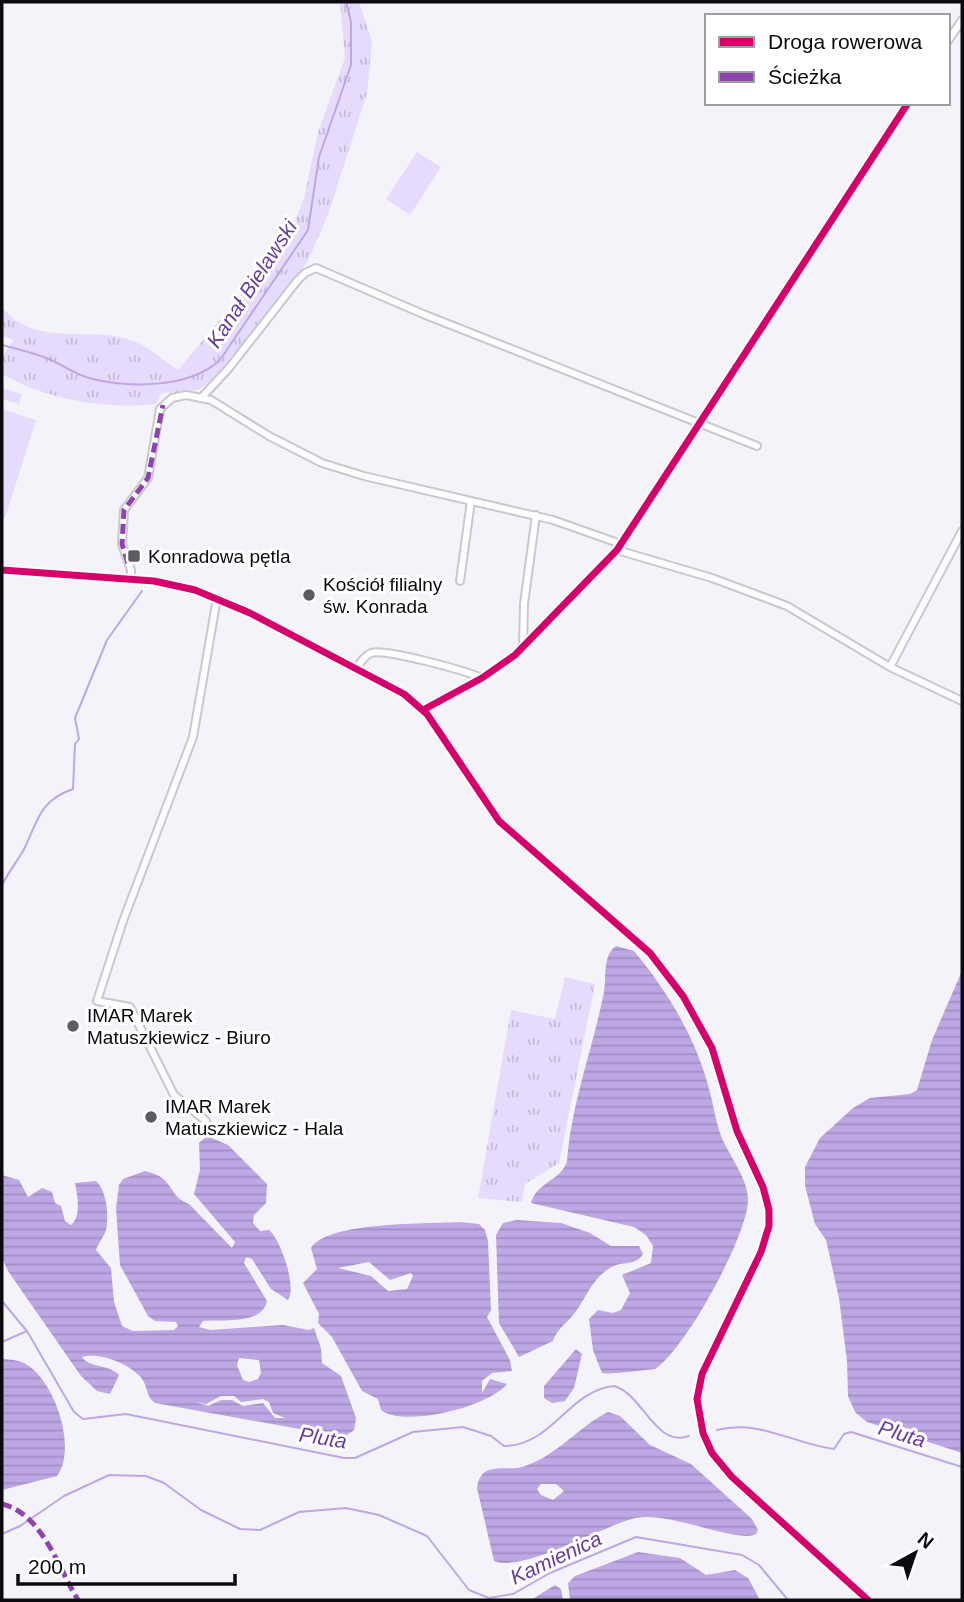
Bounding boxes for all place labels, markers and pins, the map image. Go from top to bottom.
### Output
place label: Konradowa pętla [148,546,291,567]
marker: Konradowa pętla [126,548,142,564]
place label: Kościół filialny św. Konrada [323,574,443,617]
marker: Kościół filialny św. Konrada [301,587,317,603]
place label: IMAR Marek Matuszkiewicz - Biuro [87,1005,271,1048]
marker: IMAR Marek Matuszkiewicz - Biuro [65,1018,81,1034]
place label: IMAR Marek Matuszkiewicz - Hala [165,1096,344,1139]
marker: IMAR Marek Matuszkiewicz - Hala [143,1109,159,1125]

